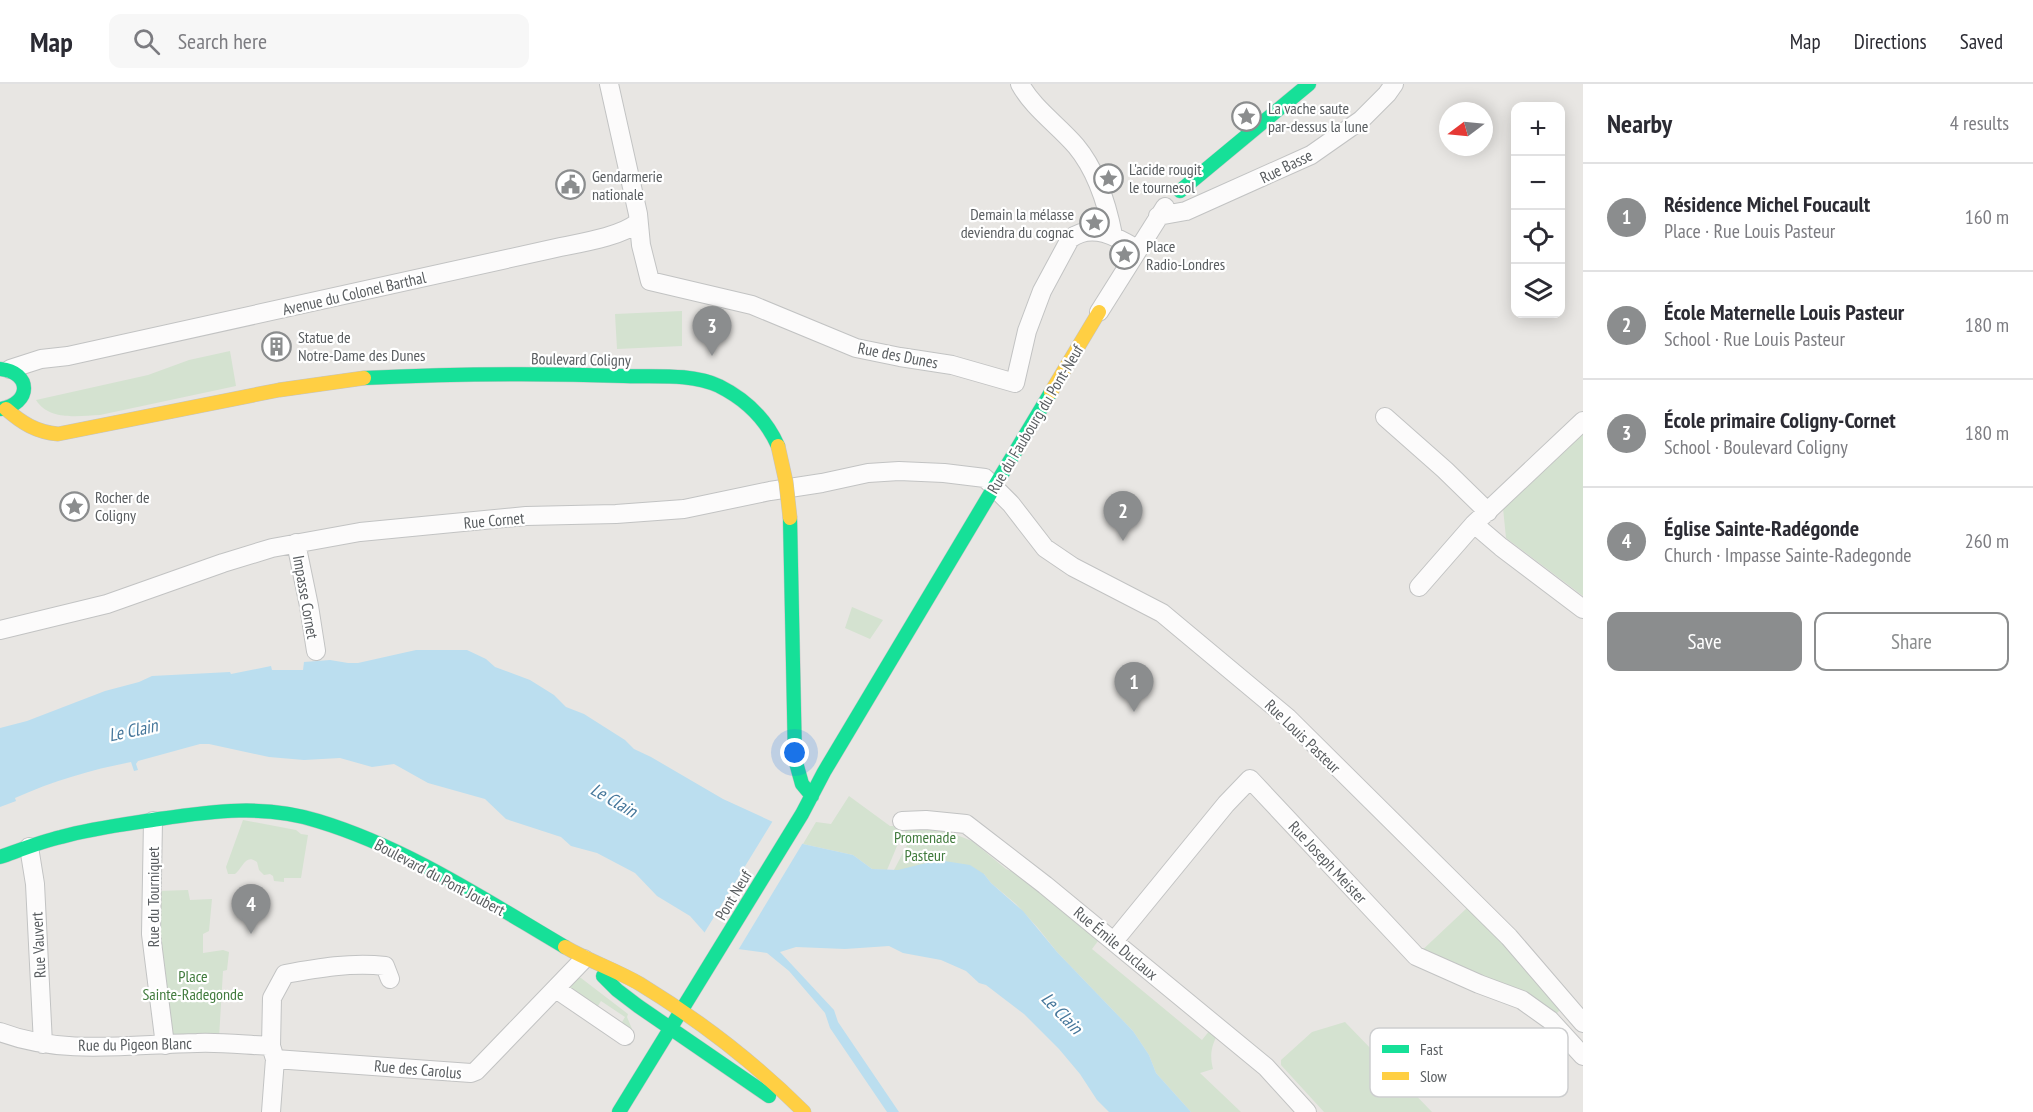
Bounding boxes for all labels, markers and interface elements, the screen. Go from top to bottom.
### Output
search box [109,14,529,68]
text: Map [30,23,73,60]
icon: search [130,25,163,58]
text: Search here [178,27,267,55]
text: Map [1790,28,1821,55]
text: Directions [1854,28,1927,55]
text: Saved [1960,28,2003,55]
place label: La vache saute par-dessus la lune [1268,98,1368,136]
place icon: La vache saute par-dessus la lune [1231,101,1263,133]
north arrow [1439,102,1493,156]
map controls [1511,102,1565,318]
button: + [1511,102,1565,156]
text: Nearby [1607,107,1672,140]
text: 4 results [1950,110,2009,136]
street label: Rue Basse [1256,145,1316,187]
button: − [1511,156,1565,210]
place label: L'acide rougit le tournesol [1129,159,1202,197]
place icon: L'acide rougit le tournesol [1092,162,1124,194]
place label: Gendarmerie nationale [592,166,663,204]
public building icon: Gendarmerie nationale [555,169,587,201]
text: Résidence Michel Foucault [1664,190,1870,218]
place label: Demain la mélasse deviendra du cognac [961,204,1074,242]
text: 1 [1622,204,1631,230]
text: 160 m [1965,204,2009,230]
place icon: Demain la mélasse deviendra du cognac [1079,207,1111,239]
button: locate [1511,210,1565,264]
text: Place · Rue Louis Pasteur [1664,218,1835,244]
place label: Place Radio-Londres [1146,236,1225,274]
place icon: Place Radio-Londres [1109,239,1141,271]
button: layers [1511,264,1565,318]
street label: Avenue du Colonel Barthal [280,267,428,319]
text: École Maternelle Louis Pasteur [1664,298,1904,326]
pin: 3 [692,306,732,356]
text: 2 [1622,312,1631,338]
text: 180 m [1965,312,2009,338]
text: School · Rue Louis Pasteur [1664,326,1845,352]
place label: Statue de Notre-Dame des Dunes [298,327,426,365]
building icon: Statue de Notre-Dame des Dunes [261,330,293,362]
street label: Rue des Dunes [856,337,940,373]
street label: Rue du Faubourg du Pont-Neuf [983,340,1088,497]
street label: Boulevard Coligny [531,348,631,370]
text: École primaire Coligny-Cornet [1664,406,1896,434]
text: 3 [1622,420,1631,446]
text: 180 m [1965,420,2009,446]
text: School · Boulevard Coligny [1664,434,1848,460]
place label: Rocher de Coligny [95,487,150,525]
place icon: Rocher de Coligny [58,490,90,522]
pin: 2 [1104,492,1142,541]
street label: Rue Cornet [463,507,526,533]
text: Église Sainte-Radégonde [1664,514,1859,542]
text: 4 [1622,528,1631,554]
text: 260 m [1965,528,2009,554]
text: Church · Impasse Sainte-Radegonde [1664,542,1912,568]
street label: Impasse Cornet [289,554,323,641]
button: Save [1607,612,1802,671]
button: Share [1814,612,2009,671]
pin: 1 [1114,662,1154,712]
street label: Rue Louis Pasteur [1261,695,1345,777]
water label: Le Clain [106,713,161,746]
your location [780,738,809,767]
water label: Le Clain [587,778,642,823]
street label: Rue Joseph Meister [1285,817,1372,908]
park label: Promenade Pasteur [894,827,956,865]
street label: Boulevard du Pont Joubert [371,834,509,920]
street label: Rue du Tourniquet [143,846,163,947]
street label: Pont Neuf [710,866,756,924]
pin: 4 [232,884,270,934]
street label: Rue Émile Duclaux [1070,902,1162,984]
street label: Rue Vauvert [26,911,50,979]
park label: Place Sainte-Radegonde [142,966,244,1004]
water label: Le Clain [1037,987,1088,1040]
legend [1370,1028,1568,1097]
street label: Rue du Pigeon Blanc [78,1033,192,1055]
text: Fast [1420,1039,1443,1059]
street label: Rue des Carolus [373,1055,463,1083]
text: Slow [1420,1066,1447,1086]

